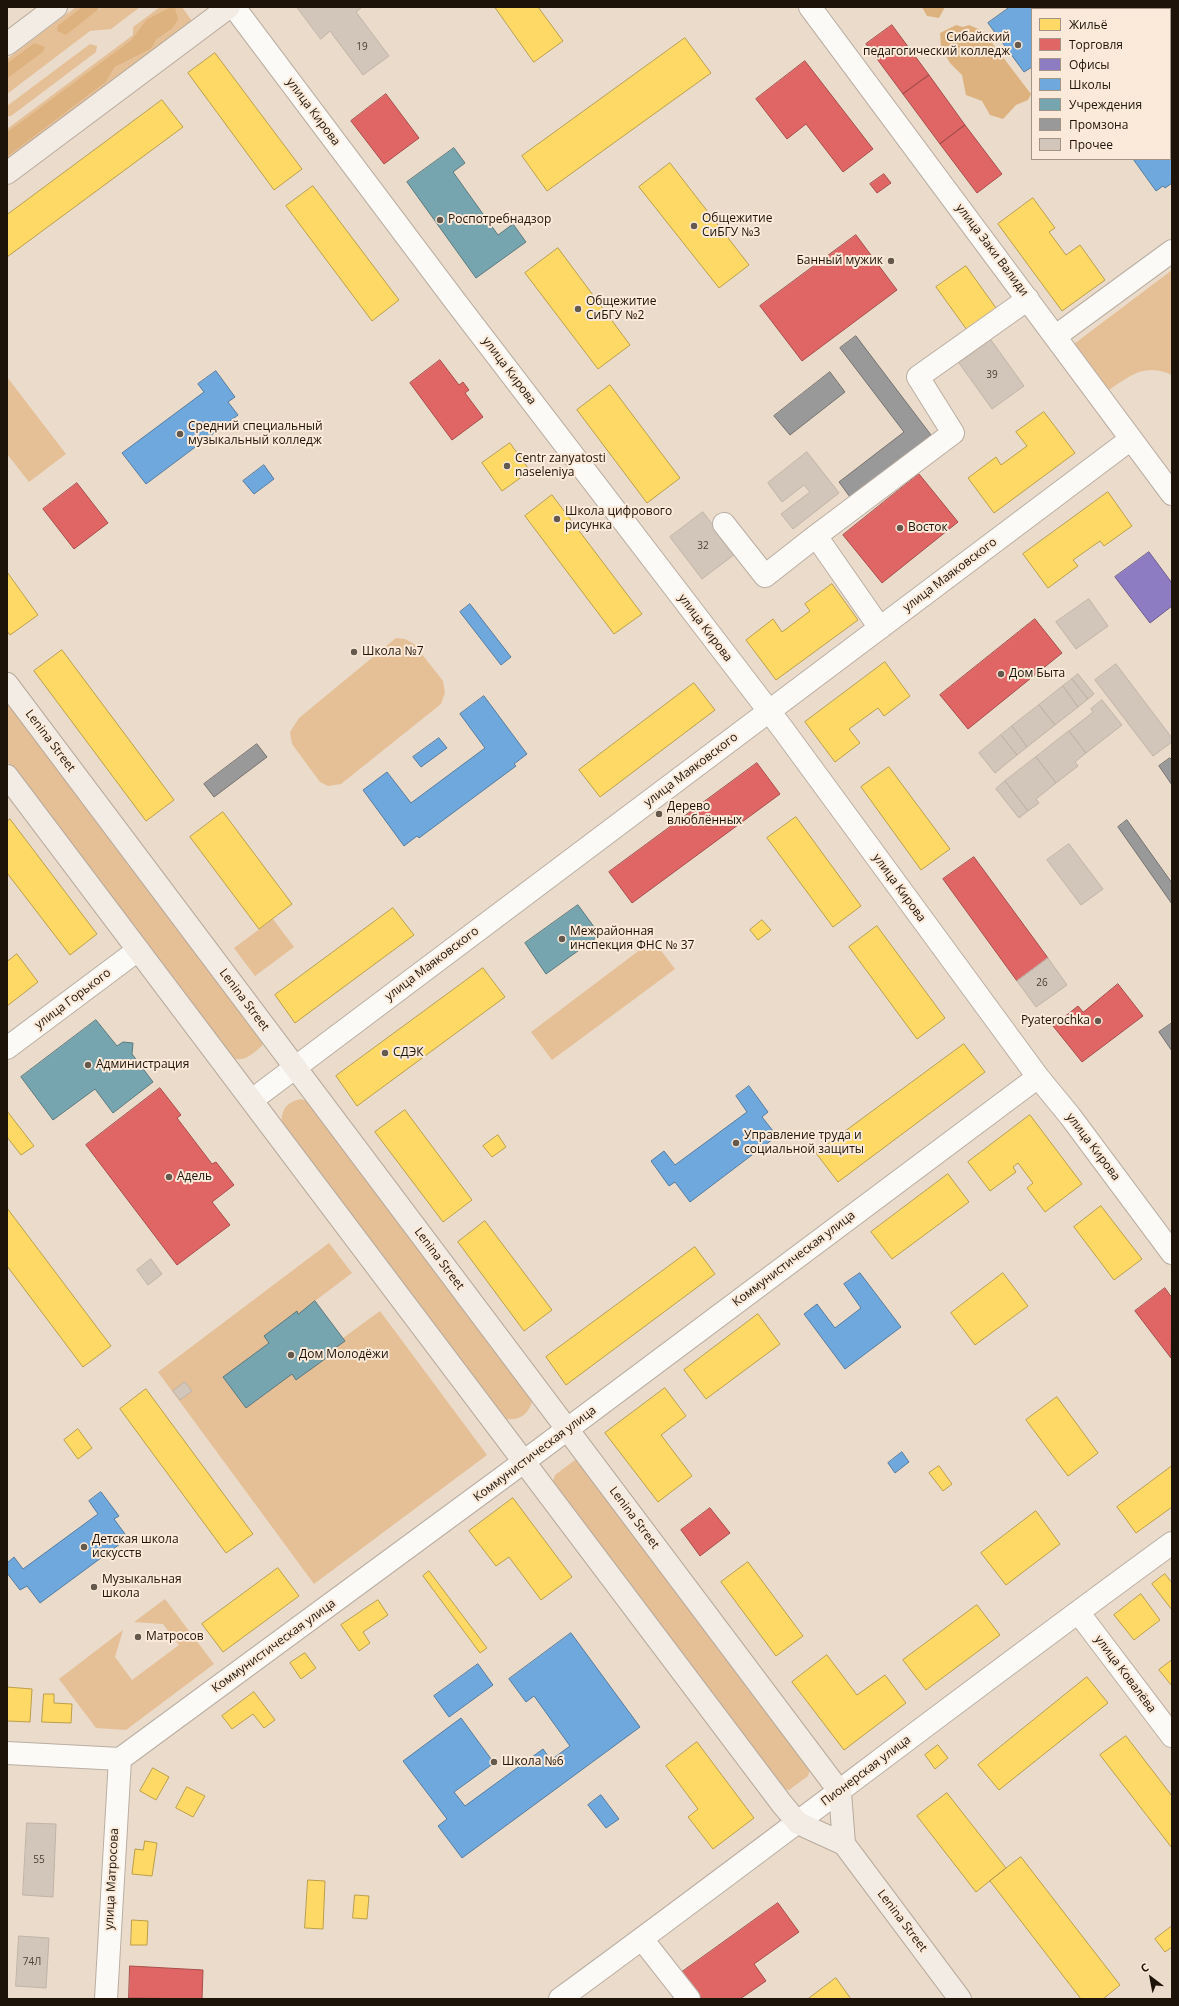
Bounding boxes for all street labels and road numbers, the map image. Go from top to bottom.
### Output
street label: улица Кирова [283,75,343,149]
street label: улица Заки Валиди [953,201,1031,299]
street label: улица Кирова [479,334,539,408]
street label: улица Маяковского [900,535,1000,615]
street label: улица Кирова [675,591,735,665]
street label: Lenina Street [22,707,78,775]
street label: улица Маяковского [641,730,741,810]
street label: улица Кирова [869,851,929,925]
street label: улица Маяковского [382,924,482,1004]
street label: улица Горького [32,966,114,1032]
street label: Lenina Street [216,966,272,1034]
street label: улица Кирова [1063,1110,1123,1184]
street label: Коммунистическая улица [730,1208,858,1310]
street label: Lenina Street [411,1225,467,1293]
street label: Коммунистическая улица [471,1403,599,1505]
street label: Lenina Street [606,1484,662,1552]
street label: Коммунистическая улица [209,1596,339,1696]
street label: улица Ковалёва [1091,1633,1159,1715]
street label: Пионерская улица [818,1733,914,1809]
street label: улица Матросова [102,1828,122,1930]
street label: Lenina Street [874,1887,930,1955]

